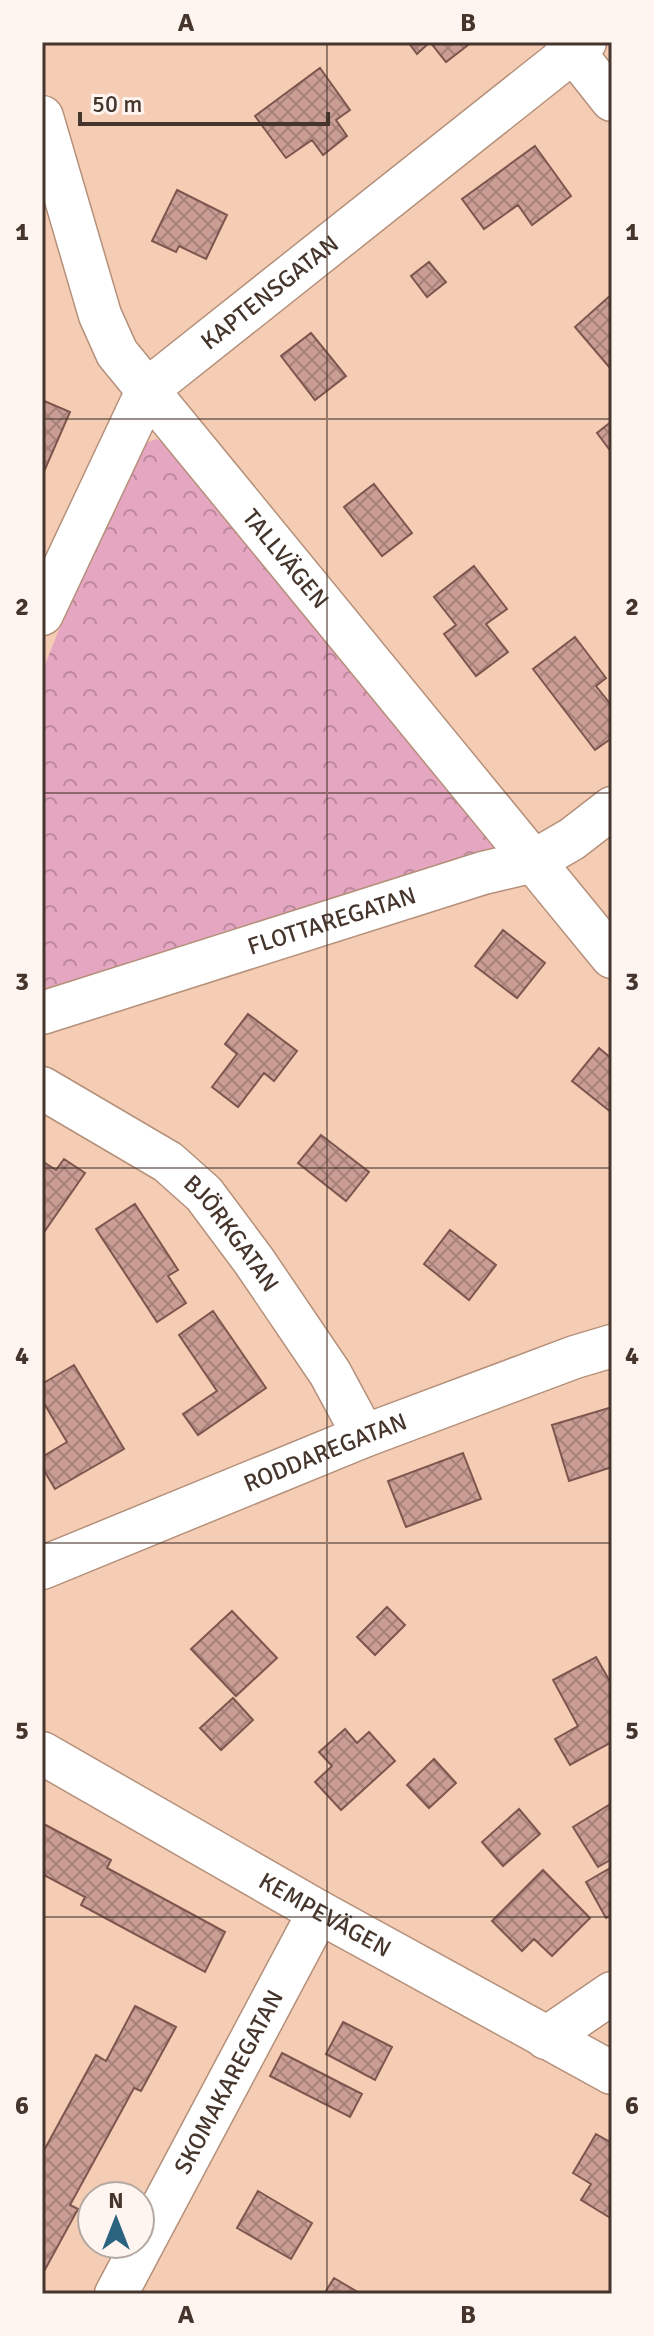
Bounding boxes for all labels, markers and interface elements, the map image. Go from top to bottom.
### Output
text: A [178,7,195,39]
text: B [460,7,476,39]
scale bar [80,76,328,126]
text: 50 m [92,89,142,119]
text: 1 [15,216,29,248]
text: 1 [625,216,639,248]
street label: KAPTENSGATAN [195,229,345,356]
street label: TALLVÄGEN [236,503,335,615]
text: 2 [15,591,29,623]
text: 2 [625,591,639,623]
street label: FLOTTAREGATAN [244,880,420,962]
text: 3 [15,966,29,998]
text: 3 [625,966,639,998]
street label: BJÖRKGATAN [178,1168,285,1297]
text: 4 [15,1340,29,1372]
text: 4 [625,1340,639,1372]
street label: RODDAREGATAN [239,1406,411,1499]
text: 5 [15,1715,29,1747]
text: 5 [625,1715,639,1747]
street label: KEMPEVÄGEN [254,1866,396,1964]
street label: SKOMAKAREGATAN [167,1985,290,2179]
text: 6 [15,2090,29,2122]
text: 6 [625,2090,639,2122]
north arrow [76,2180,156,2260]
text: N [108,2187,124,2214]
text: A [178,2299,195,2331]
text: B [460,2299,476,2331]

